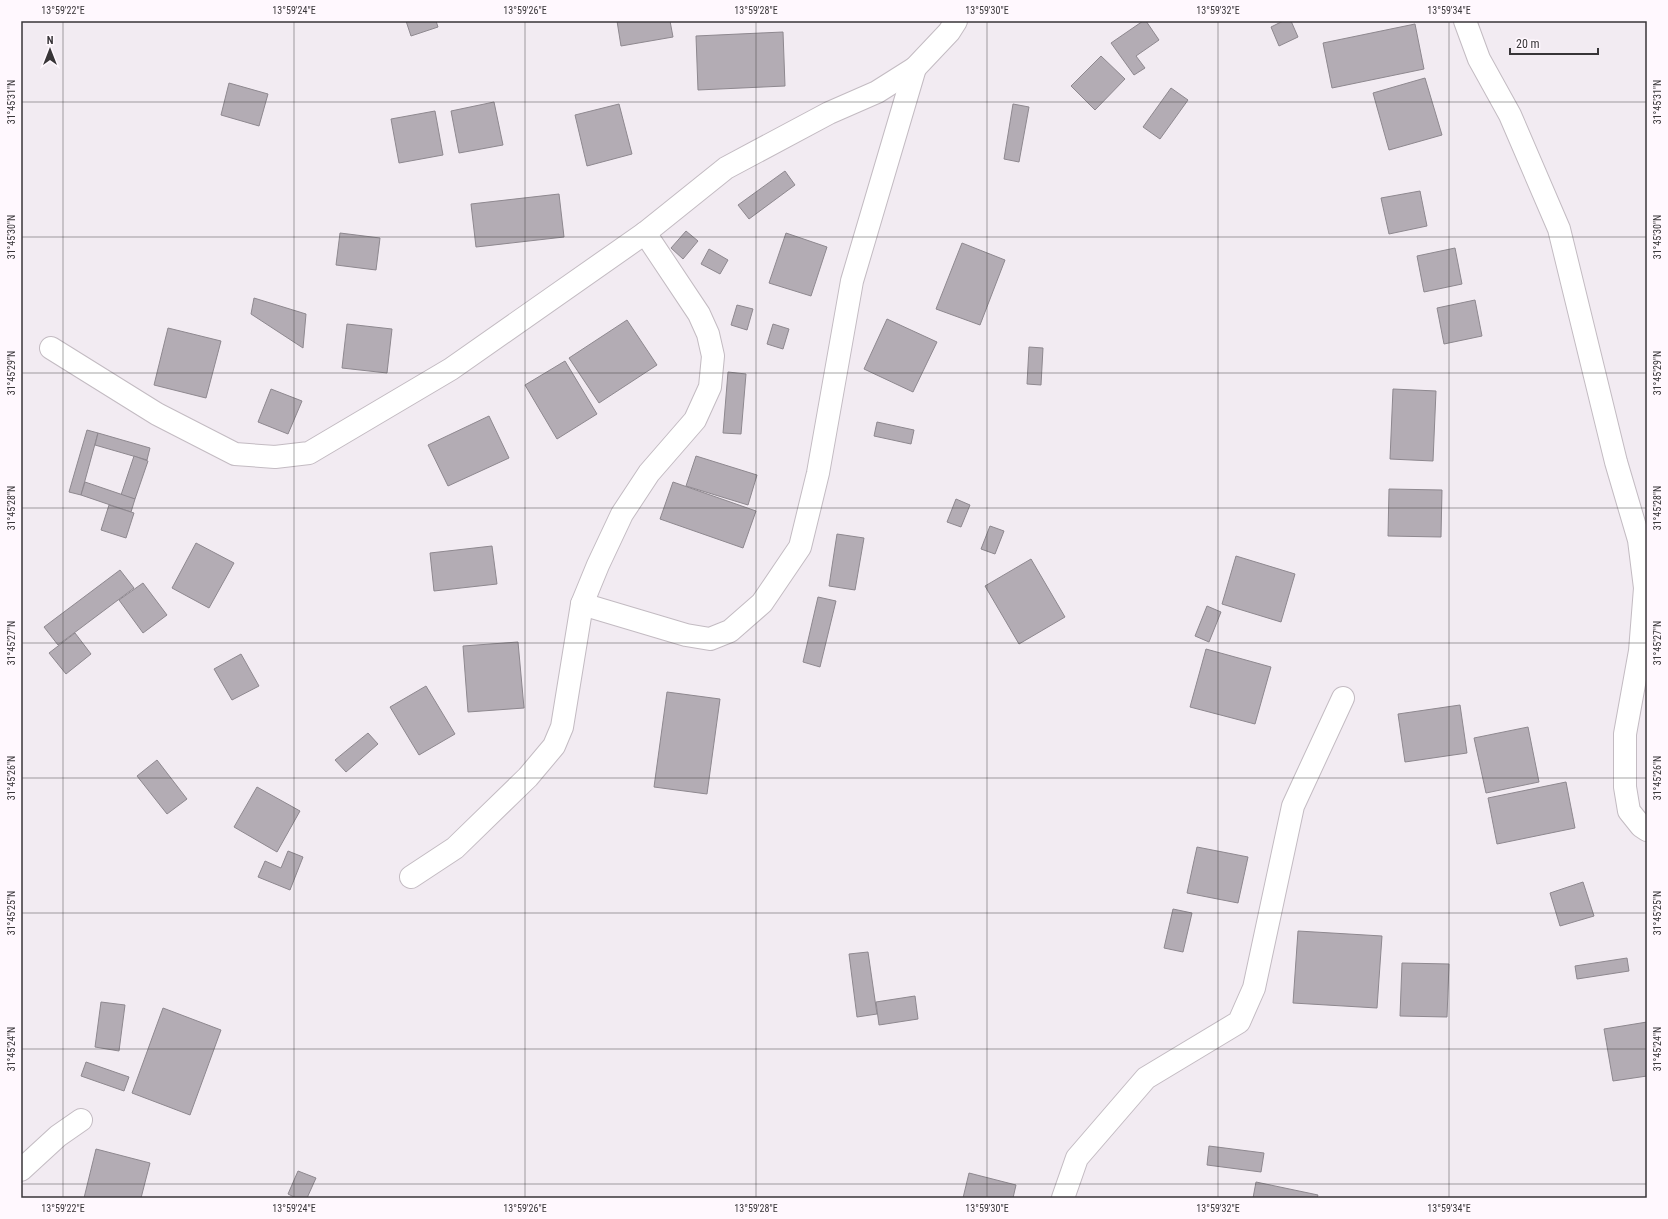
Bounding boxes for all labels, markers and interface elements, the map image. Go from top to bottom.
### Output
text: 13°59'22"E [41,5,85,16]
text: 13°59'24"E [272,5,316,16]
text: 13°59'26"E [503,5,547,16]
text: 13°59'28"E [734,5,778,16]
text: 13°59'30"E [965,5,1009,16]
text: 13°59'32"E [1196,5,1240,16]
text: 13°59'34"E [1427,5,1471,16]
north arrow [30,30,70,70]
scale bar [1510,30,1598,56]
text: N [47,34,54,47]
text: 20 m [1516,37,1540,51]
text: 31°45'31"N [6,80,17,124]
text: 31°45'31"N [1652,80,1663,124]
text: 31°45'30"N [6,215,17,259]
text: 31°45'30"N [1652,215,1663,259]
text: 31°45'29"N [6,351,17,395]
text: 31°45'29"N [1652,351,1663,395]
text: 31°45'28"N [6,486,17,530]
text: 31°45'28"N [1652,486,1663,530]
text: 31°45'27"N [6,621,17,665]
text: 31°45'27"N [1652,621,1663,665]
text: 31°45'26"N [6,756,17,800]
text: 31°45'26"N [1652,756,1663,800]
text: 31°45'25"N [6,891,17,935]
text: 31°45'25"N [1652,891,1663,935]
text: 31°45'24"N [6,1027,17,1071]
text: 31°45'24"N [1652,1027,1663,1071]
text: 13°59'22"E [41,1203,85,1214]
text: 13°59'24"E [272,1203,316,1214]
text: 13°59'26"E [503,1203,547,1214]
text: 13°59'28"E [734,1203,778,1214]
text: 13°59'30"E [965,1203,1009,1214]
text: 13°59'32"E [1196,1203,1240,1214]
text: 13°59'34"E [1427,1203,1471,1214]

